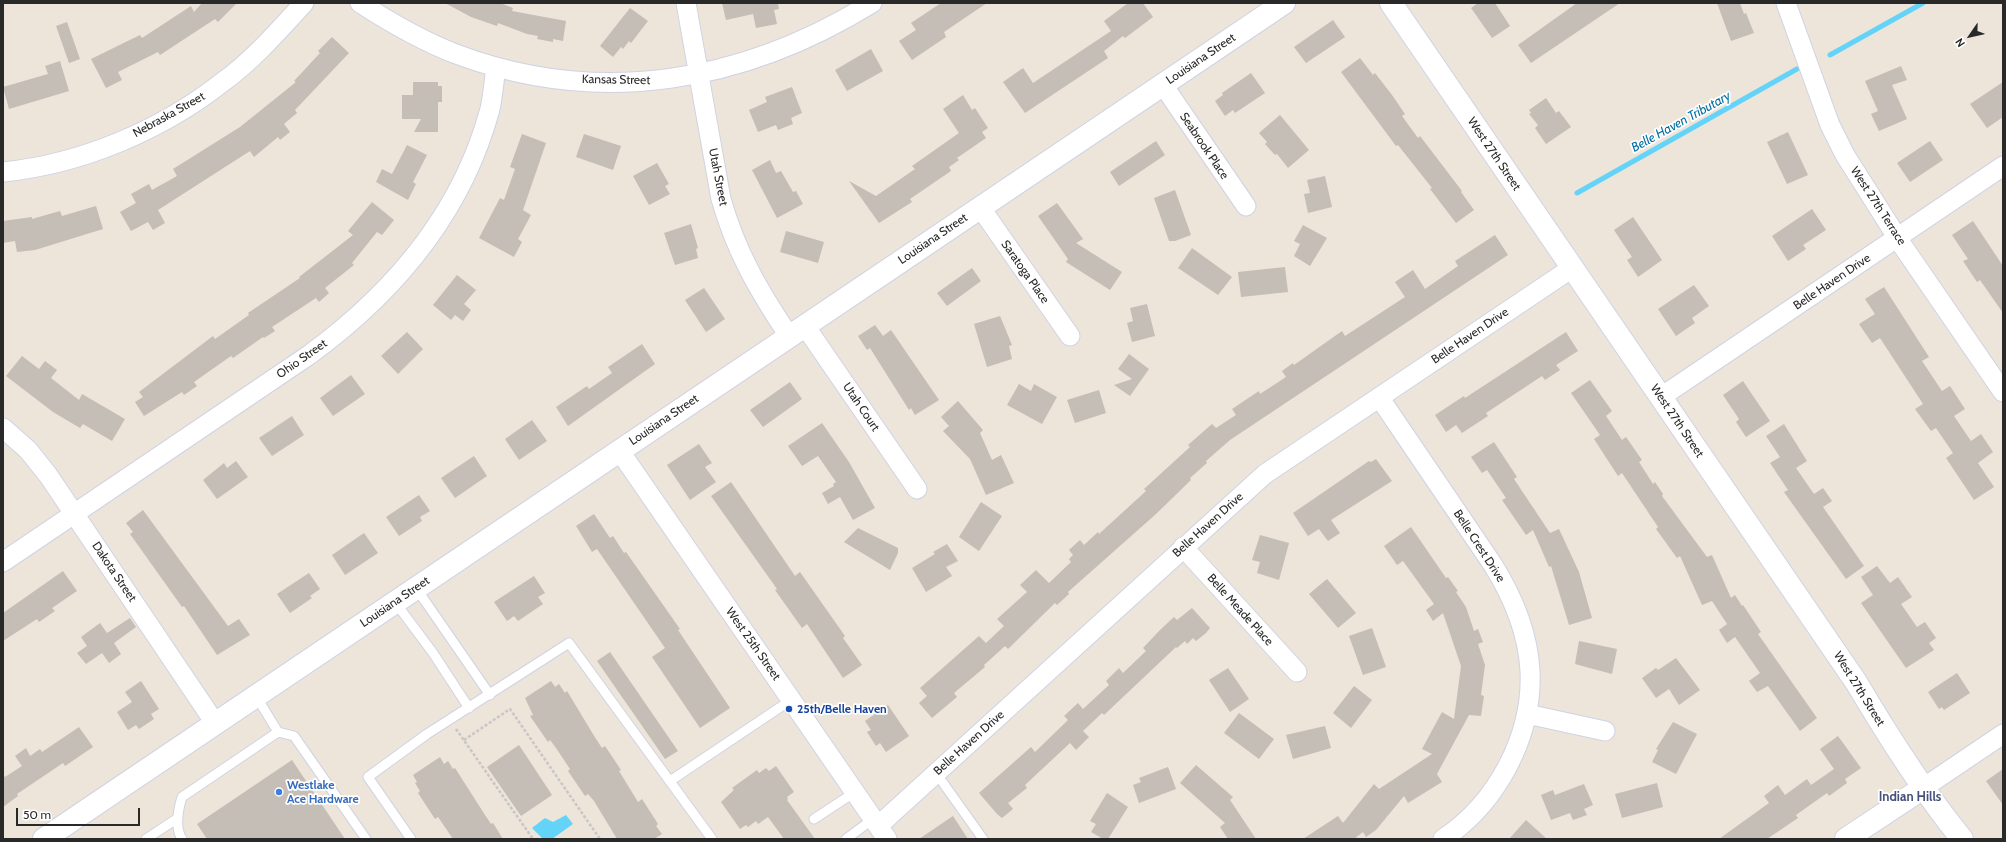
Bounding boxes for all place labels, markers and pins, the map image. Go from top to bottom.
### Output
place label: 25th/Belle Haven [797,702,887,716]
marker: 25th/Belle Haven [784,704,794,714]
place label: Westlake Ace Hardware [287,778,359,806]
marker: Westlake Ace Hardware [274,787,284,797]

